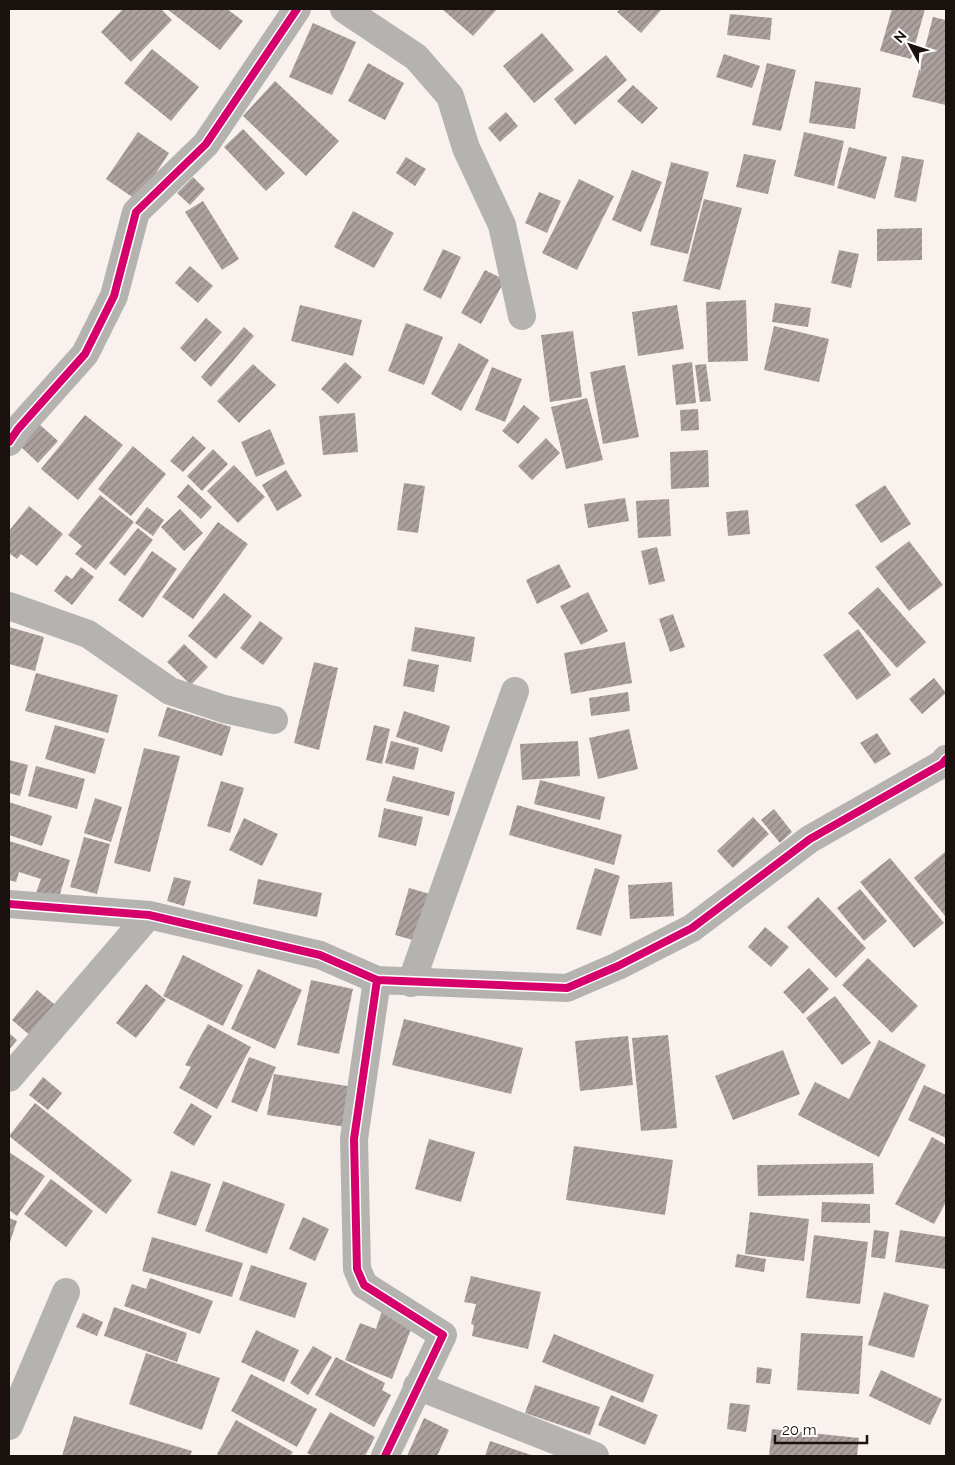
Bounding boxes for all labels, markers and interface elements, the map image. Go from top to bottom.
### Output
north arrow [885,20,935,70]
text: N [890,27,910,46]
scale bar [775,1412,868,1444]
text: 20 m [782,1421,817,1439]

